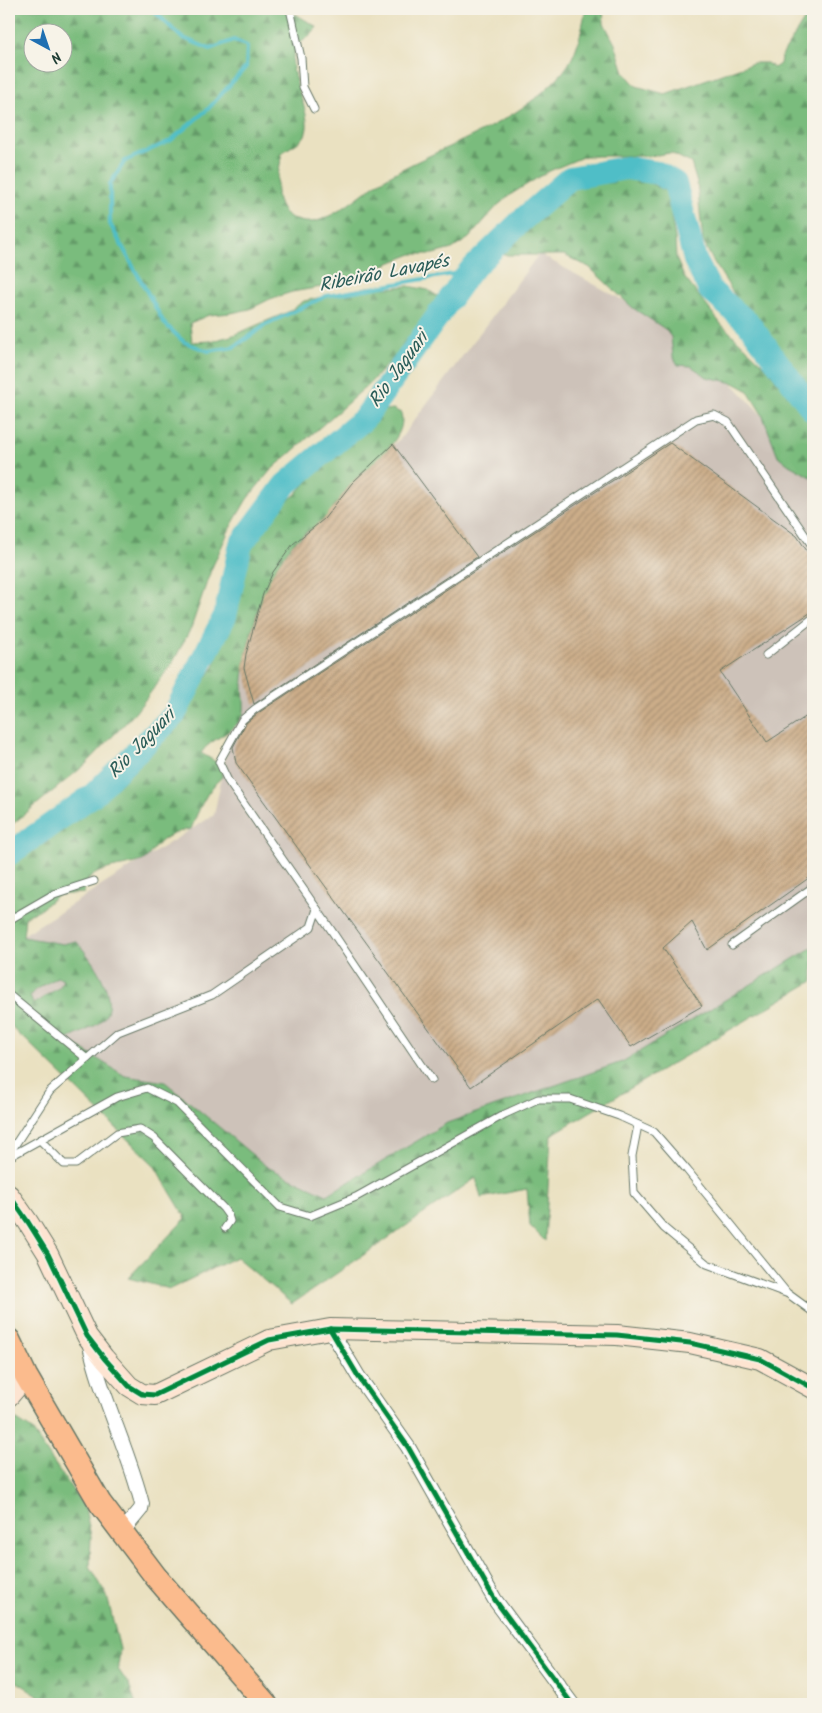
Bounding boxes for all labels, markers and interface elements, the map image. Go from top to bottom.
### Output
north arrow [22,22,72,72]
text: N [45,46,66,69]
water label: Ribeirão Lavapés [316,246,453,301]
water label: Rio Jaguari [361,322,439,414]
water label: Rio Jaguari [101,699,186,786]

